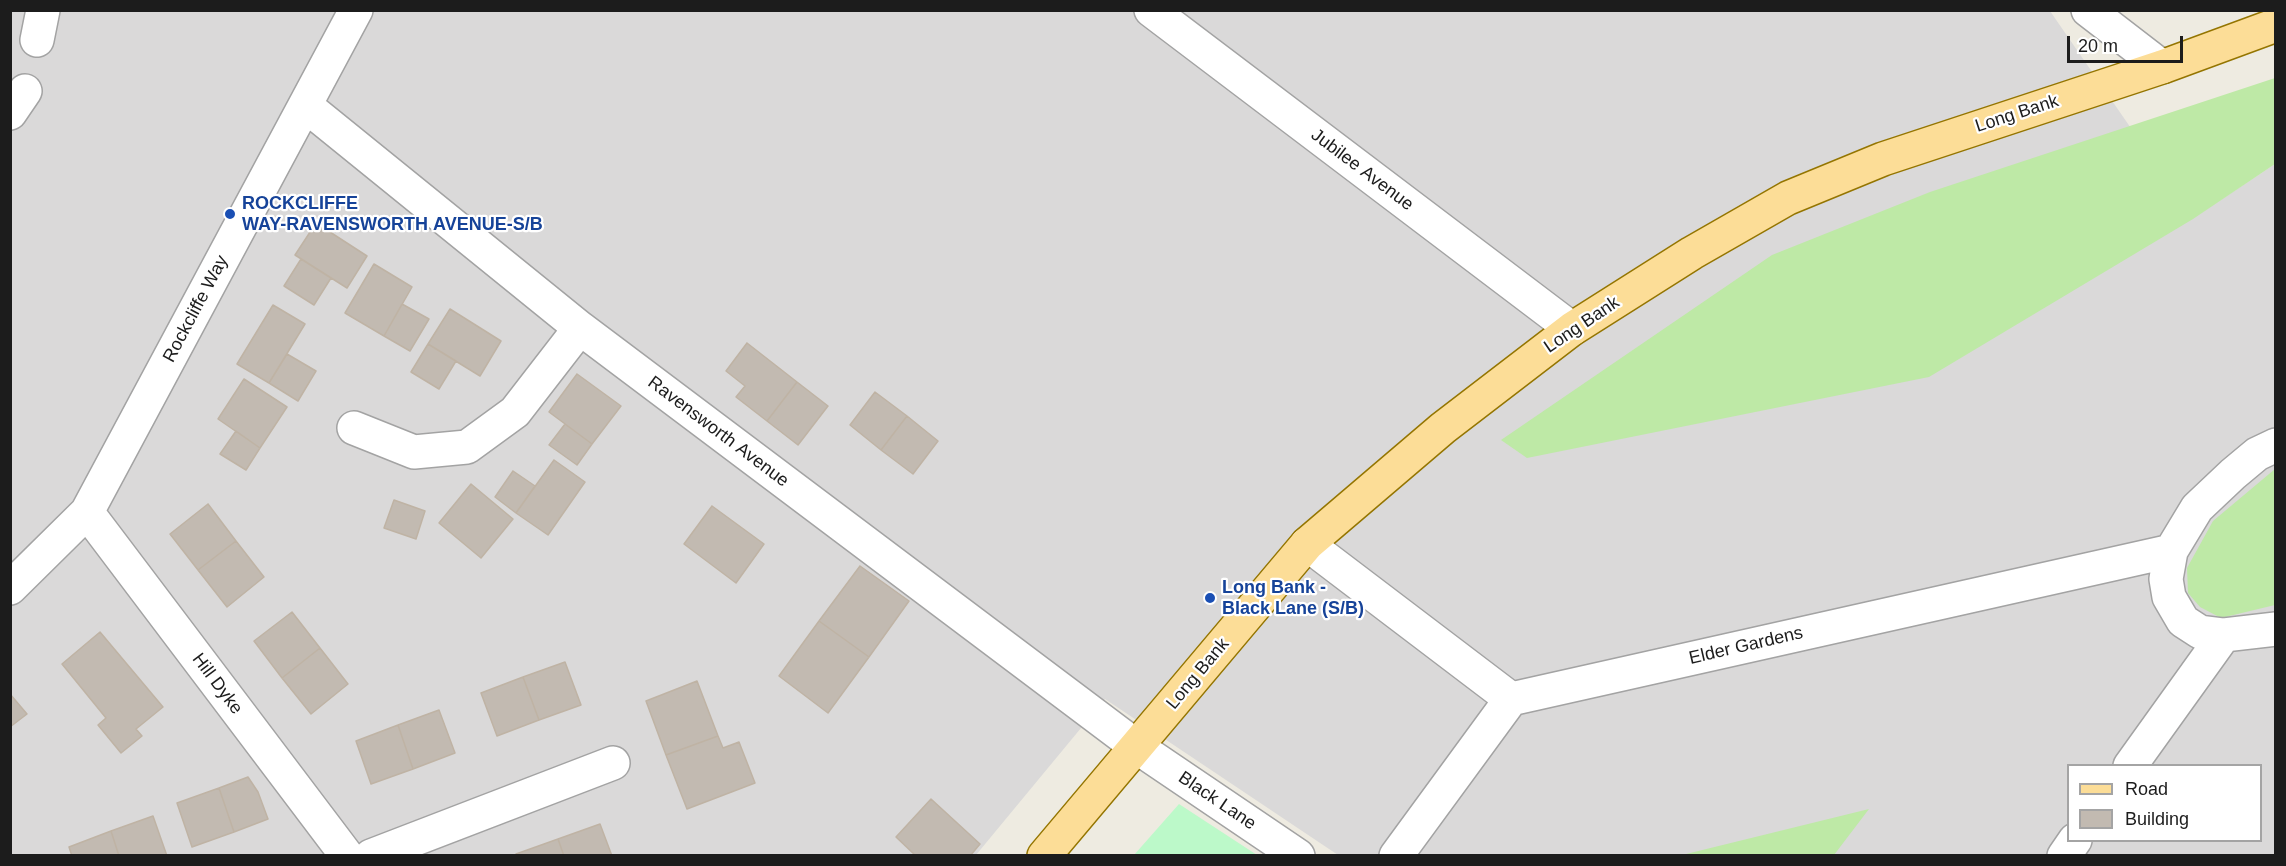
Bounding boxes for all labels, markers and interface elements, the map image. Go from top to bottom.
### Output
scale bar [2070,24,2186,62]
text: 20 m [2078,36,2118,56]
street label: Long Bank [1973,90,2061,138]
street label: Jubilee Avenue [1306,124,1418,216]
place label: ROCKCLIFFE WAY-RAVENSWORTH AVENUE-S/B [242,193,543,236]
marker: ROCKCLIFFE WAY-RAVENSWORTH AVENUE-S/B [223,207,237,221]
street label: Rockcliffe Way [159,252,233,366]
street label: Long Bank [1540,292,1624,358]
street label: Ravensworth Avenue [643,372,793,492]
place label: Long Bank - Black Lane (S/B) [1222,577,1364,620]
marker: Long Bank - Black Lane (S/B) [1203,591,1217,605]
street label: Elder Gardens [1687,622,1805,670]
street label: Long Bank [1162,634,1234,714]
street label: Hill Dyke [187,649,247,719]
legend [2067,764,2262,842]
street label: Black Lane [1174,767,1260,835]
text: Road [2125,779,2168,799]
text: Building [2125,809,2189,829]

